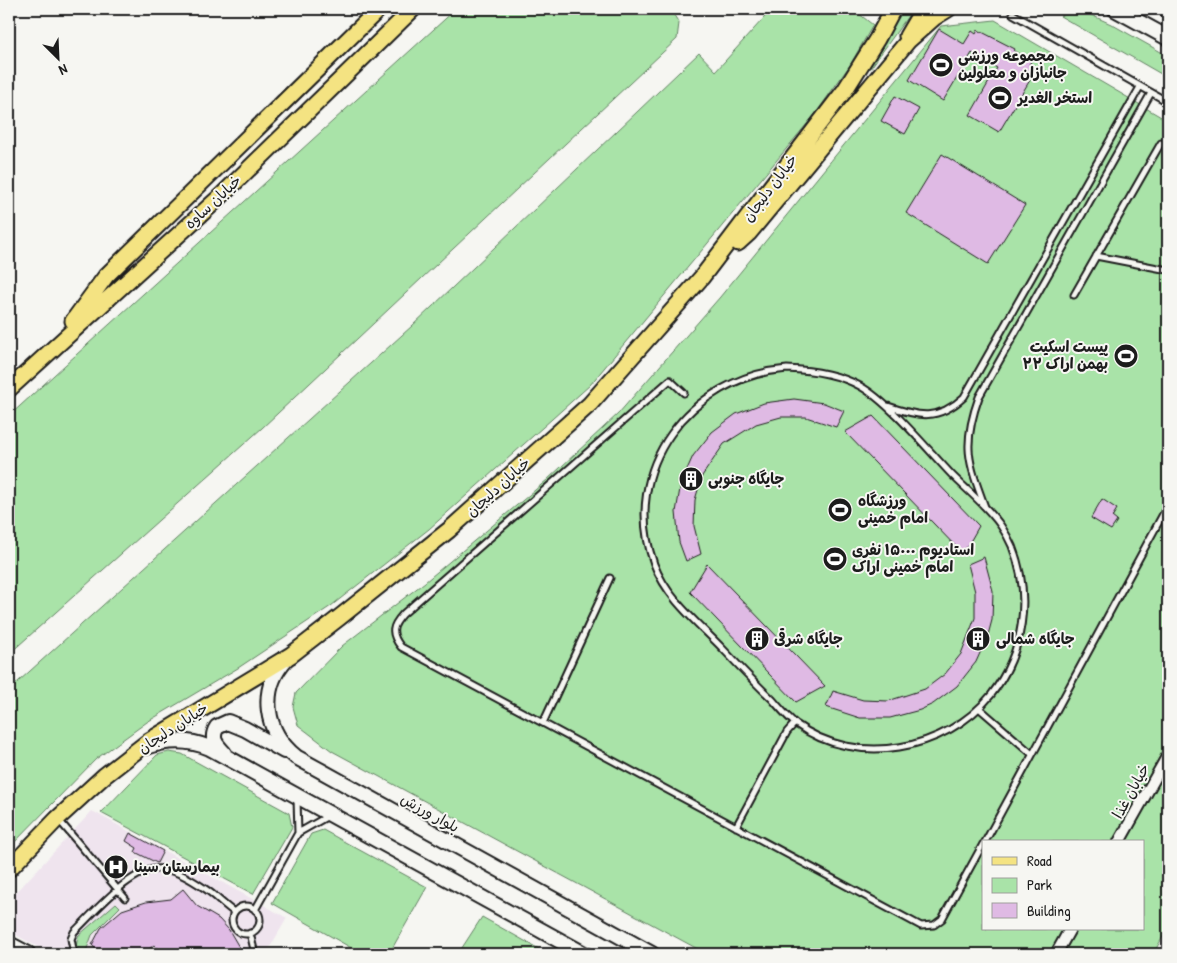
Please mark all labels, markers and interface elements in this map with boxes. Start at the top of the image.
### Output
north arrow [32,32,82,82]
place label: مجموعه ورزشی جانبازان و معلولین [958,45,1067,83]
sports icon: مجموعه ورزشی جانبازان و معلولین [928,52,954,78]
text: N [56,60,71,81]
sports icon: استخر الغدیر [987,85,1013,111]
place label: استخر الغدیر [1016,87,1092,108]
street label: خیابان دلیجان [737,149,802,226]
street label: خیابان ساوه [180,170,246,233]
place label: پیست اسکیت ۲۲ بهمن اراک [1023,336,1109,374]
sports icon: پیست اسکیت ۲۲ بهمن اراک [1113,343,1139,369]
street label: خیابان دلیجان [461,452,534,521]
building icon: جایگاه جنوبی [678,466,704,492]
place label: جایگاه جنوبی [708,468,784,489]
place label: ورزشگاه امام خمینی [858,490,928,529]
sports icon: ورزشگاه امام خمینی [827,497,853,523]
place label: استادیوم ۱۵۰۰۰ نفری امام خمینی اراک [852,539,974,578]
sports icon: استادیوم ۱۵۰۰۰ نفری امام خمینی اراک [822,546,848,572]
building icon: جایگاه شرقی [744,626,770,652]
building icon: جایگاه شمالی [965,626,991,652]
place label: جایگاه شرقی [774,628,843,649]
place label: جایگاه شمالی [996,628,1075,649]
street label: خیابان دلیجان [133,697,212,758]
street label: خیابان غذا [1107,759,1154,822]
street label: بلوار ورزش [397,788,463,837]
legend [982,840,1144,930]
text: Road [1027,850,1052,871]
hospital icon: بیمارستان سینا [103,854,129,880]
place label: بیمارستان سینا [134,856,220,877]
text: Park [1027,874,1052,895]
text: Building [1027,900,1071,921]

